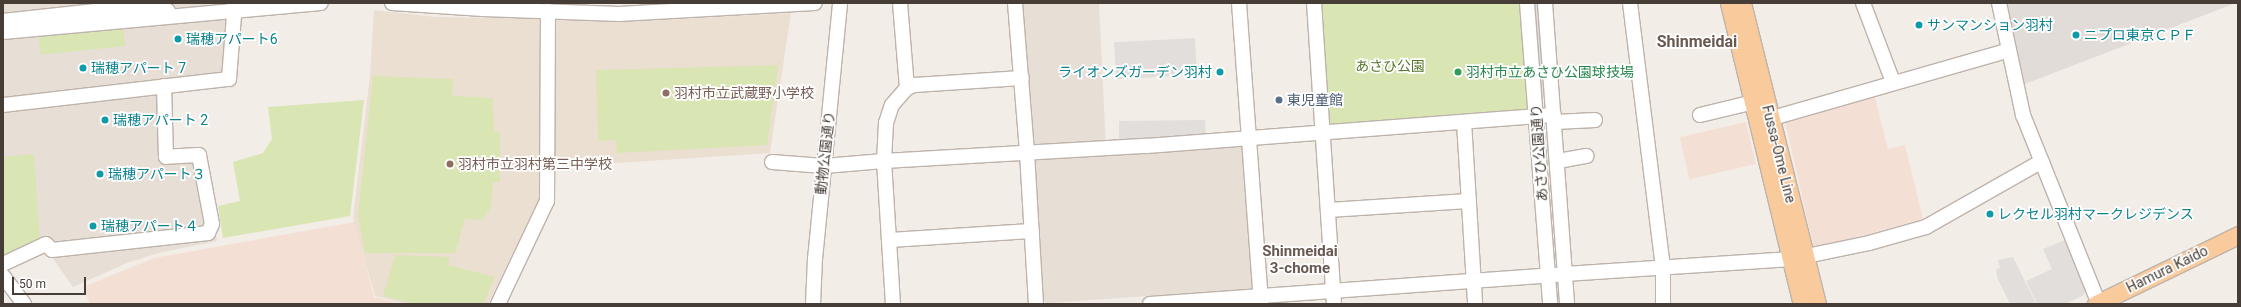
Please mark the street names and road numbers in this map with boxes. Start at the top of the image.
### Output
street label: Fussa-Ome Line [1759,103,1799,205]
street label: あさひ公園通り [1527,104,1551,202]
street label: 動物公園通り [812,110,838,196]
street label: Hamura Kaido [2123,242,2211,296]

